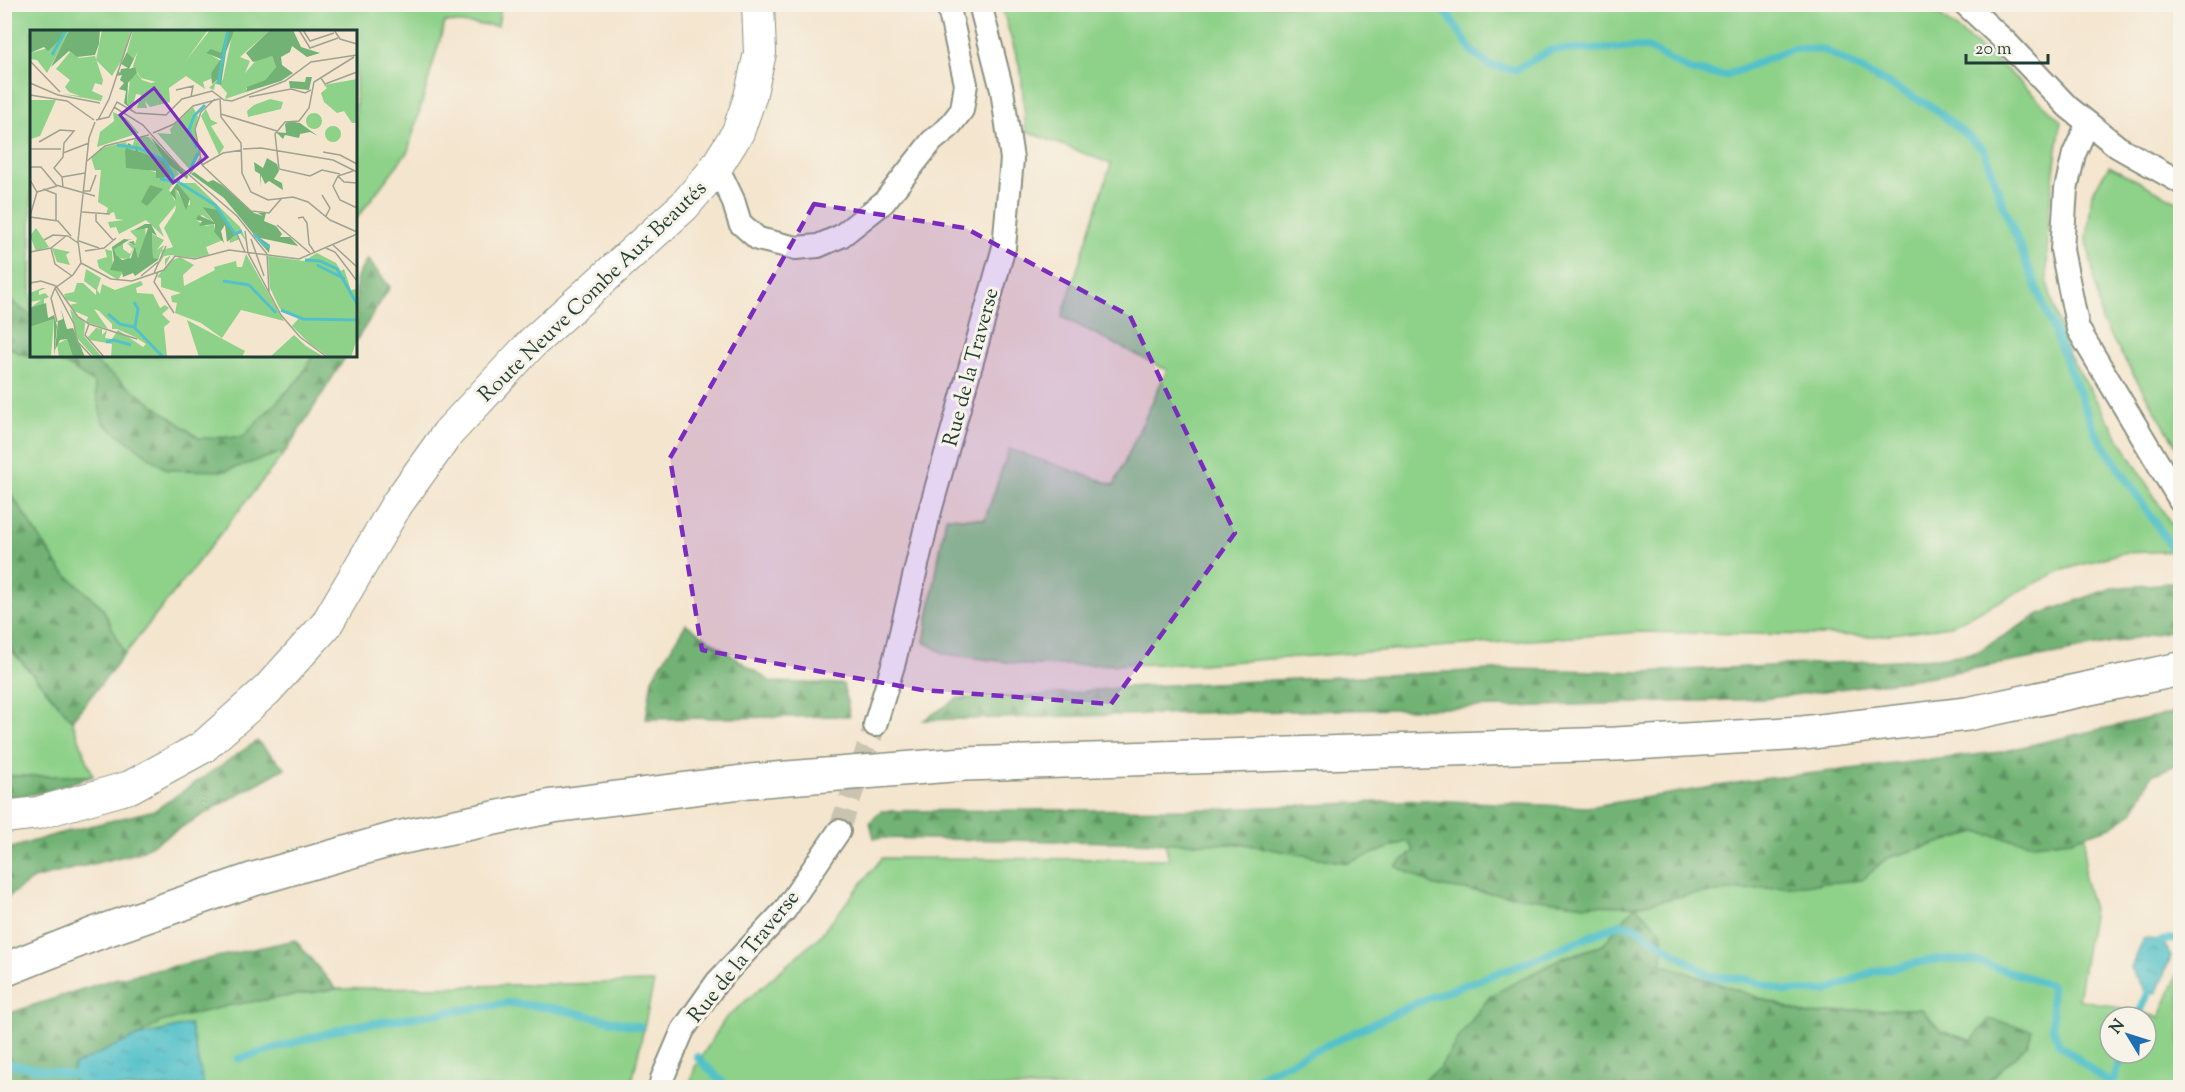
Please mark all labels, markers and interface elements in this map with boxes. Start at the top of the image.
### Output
scale bar [1966,27,2048,65]
inset map [30,30,357,357]
text: 20 m [1975,37,2012,63]
street label: Route Neuve Combe Aux Beautés [472,175,714,410]
street label: Rue de la Traverse [936,285,1008,450]
street label: Rue de la Traverse [682,884,808,1030]
north arrow [2098,1005,2158,1065]
text: N [2105,1015,2131,1039]

